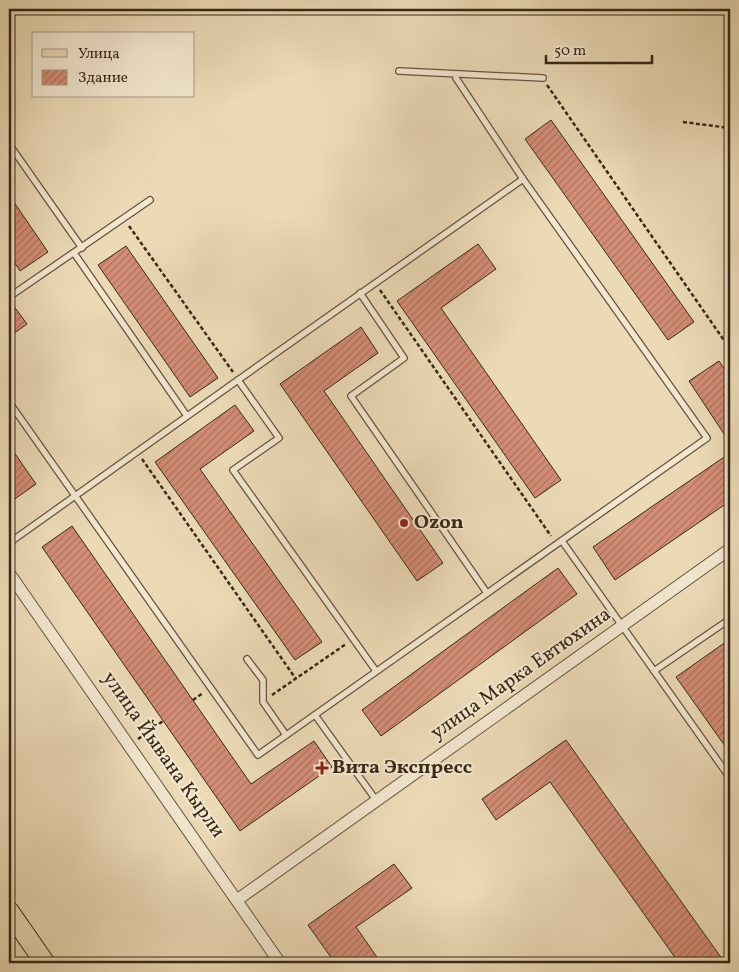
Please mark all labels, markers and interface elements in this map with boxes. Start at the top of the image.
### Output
legend [32,32,195,98]
scale bar [546,32,653,64]
text: 50 m [554,41,586,62]
text: Улица [78,44,120,65]
text: Здание [78,68,128,89]
place label: Ozon [414,509,464,537]
marker: Ozon [398,517,410,529]
street label: улица Марка Евтюхина [425,601,617,747]
street label: улица Йывана Кырли [95,666,231,844]
place label: Вита Экспресс [332,754,472,782]
marker: Вита Экспресс [316,762,328,774]

